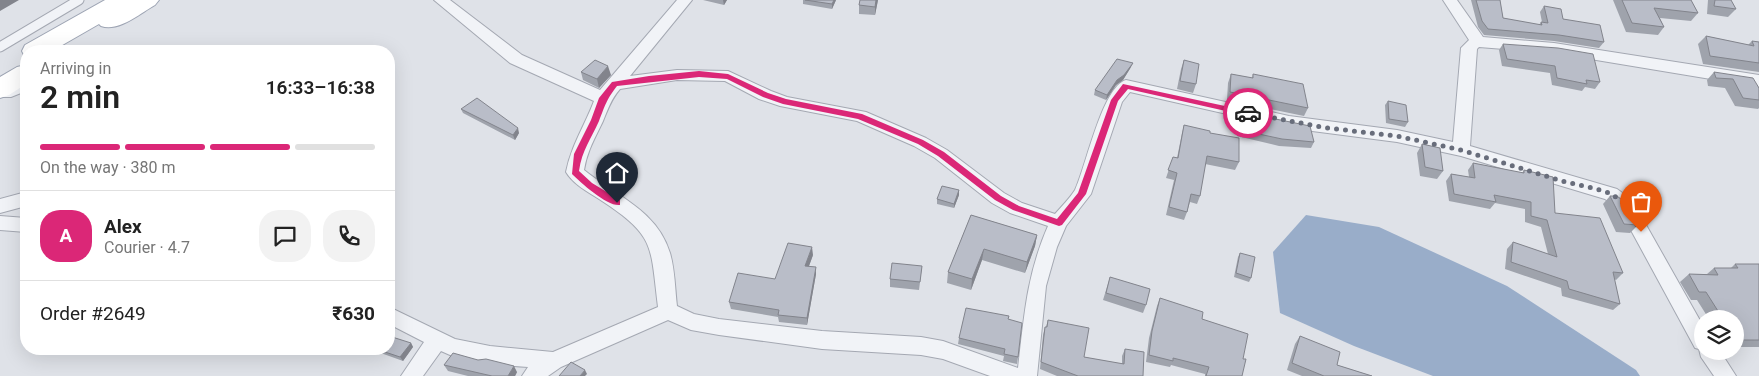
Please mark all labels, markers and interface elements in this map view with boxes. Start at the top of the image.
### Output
text: Arriving in [40,59,111,78]
text: 16:33–16:38 [266,76,375,99]
text: 2 min [40,78,120,116]
courier [1223,88,1273,138]
icon: car [1234,99,1262,127]
pin [596,152,638,203]
text: On the way · 380 m [40,158,176,177]
icon: home [603,159,631,187]
pin [1620,181,1662,232]
icon: bag [1627,188,1655,216]
button: chat [259,210,311,262]
button: phone [323,210,375,262]
text: Alex [104,215,142,238]
text: A [60,224,72,247]
text: Courier · 4.7 [104,238,190,257]
text: Order #2649 [40,302,146,325]
text: ₹630 [332,302,375,325]
map controls [1694,310,1744,360]
button: layers [1694,310,1744,360]

